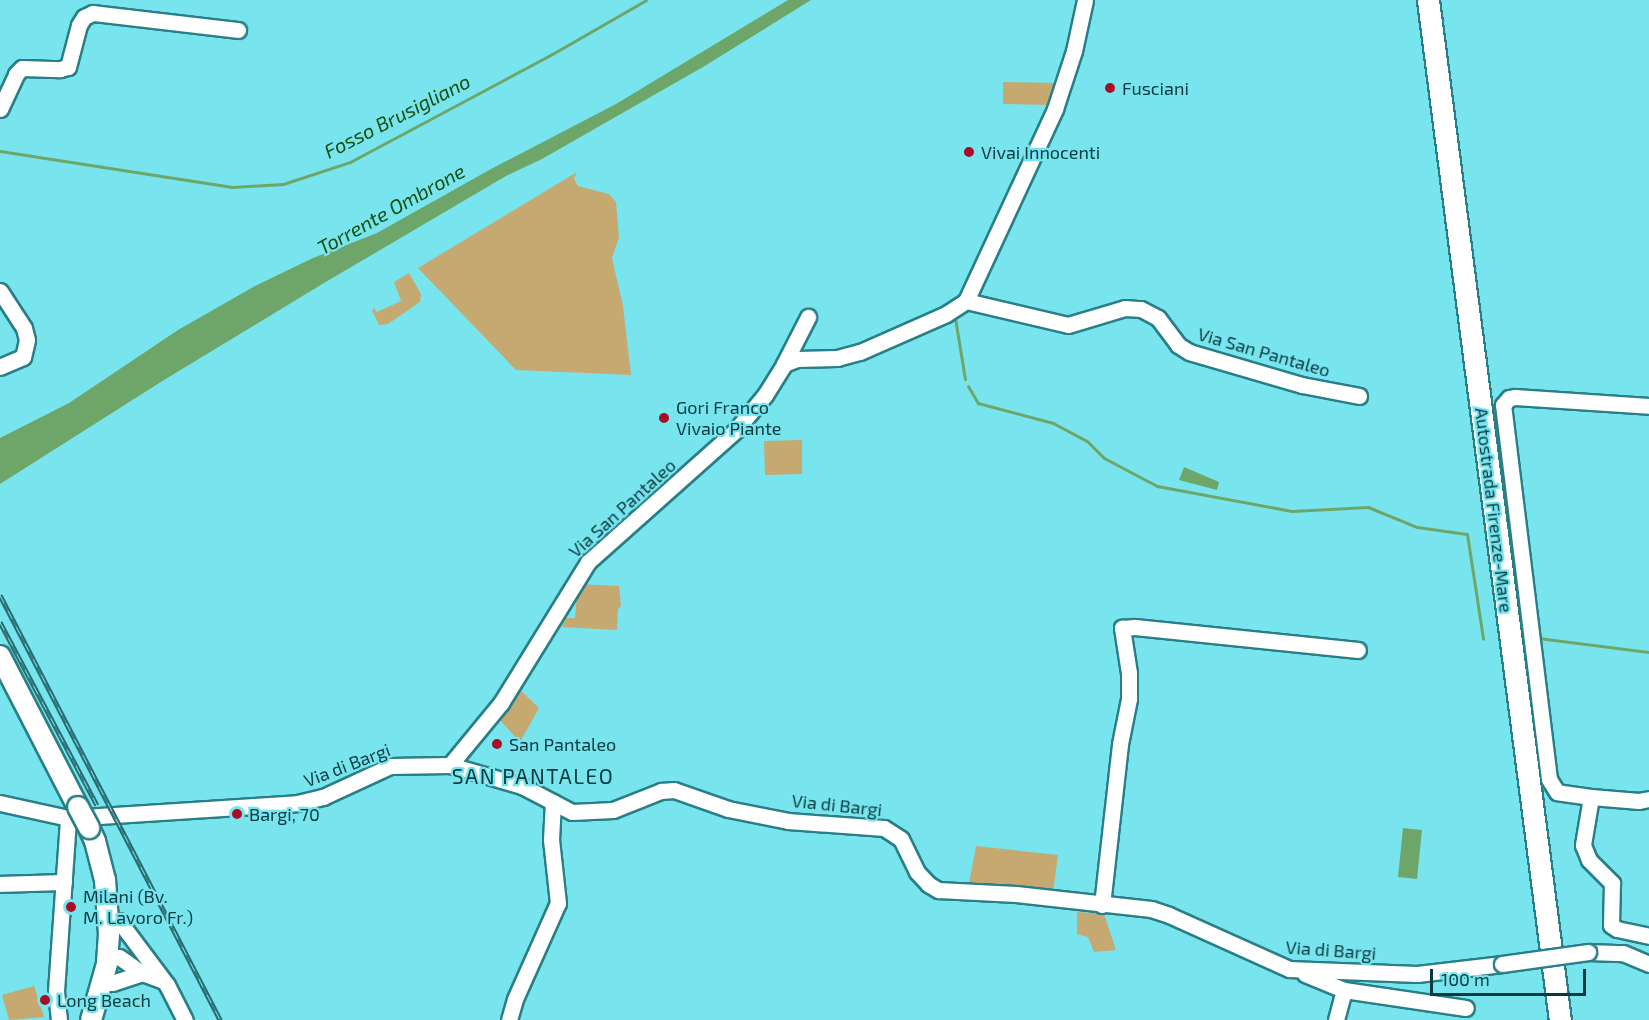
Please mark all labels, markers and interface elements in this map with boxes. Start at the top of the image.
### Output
water label: Fosso Brusigliano [320,69,474,163]
place label: Fusciani [1122,77,1189,99]
marker: Fusciani [1103,81,1117,95]
place label: Vivai Innocenti [981,141,1100,163]
marker: Vivai Innocenti [962,145,976,159]
water label: Torrente Ombrone [313,159,469,259]
street label: Via San Pantaleo [1195,323,1333,381]
place label: Gori Franco Vivaio Piante [676,397,781,440]
street label: Autostrada Firenze-Mare [1471,406,1517,614]
marker: Gori Franco Vivaio Piante [657,411,671,425]
street label: Via San Pantaleo [564,454,680,562]
place label: San Pantaleo [509,733,616,755]
marker: San Pantaleo [490,737,504,751]
street label: Via di Bargi [301,739,393,791]
district label: SAN PANTALEO [452,763,614,789]
street label: Via di Bargi [791,790,883,820]
place label: Bargi, 70 [249,803,320,825]
marker: Bargi, 70 [230,807,244,821]
place label: Milani (Bv. M. Lavoro Fr.) [83,886,193,928]
marker: Milani (Bv. M. Lavoro Fr.) [64,900,78,914]
street label: Via di Bargi [1285,936,1377,964]
scale bar [1433,957,1589,995]
text: 100 m [1441,968,1490,990]
place label: Long Beach [57,989,151,1011]
marker: Long Beach [38,993,52,1007]

